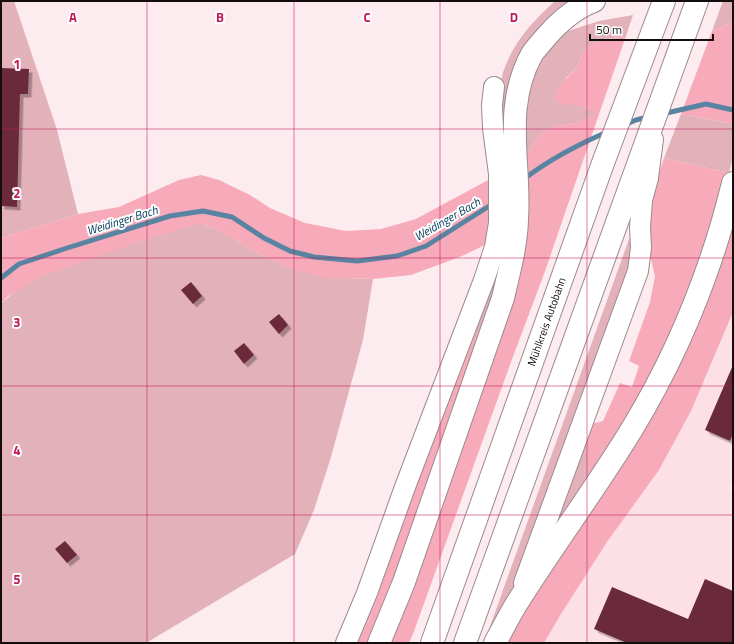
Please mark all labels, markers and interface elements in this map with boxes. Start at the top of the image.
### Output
text: A [69,7,77,27]
text: B [216,7,224,27]
text: C [363,7,371,27]
text: D [510,7,518,27]
scale bar [590,16,713,42]
text: 50 m [596,20,622,39]
text: 1 [13,54,21,74]
text: 2 [13,183,21,203]
water label: Weidinger Bach [410,192,484,246]
water label: Weidinger Bach [84,200,161,240]
street label: Mühlkreis Autobahn [523,275,570,368]
text: 3 [13,312,21,332]
text: 4 [13,440,21,460]
text: 5 [13,569,21,589]

